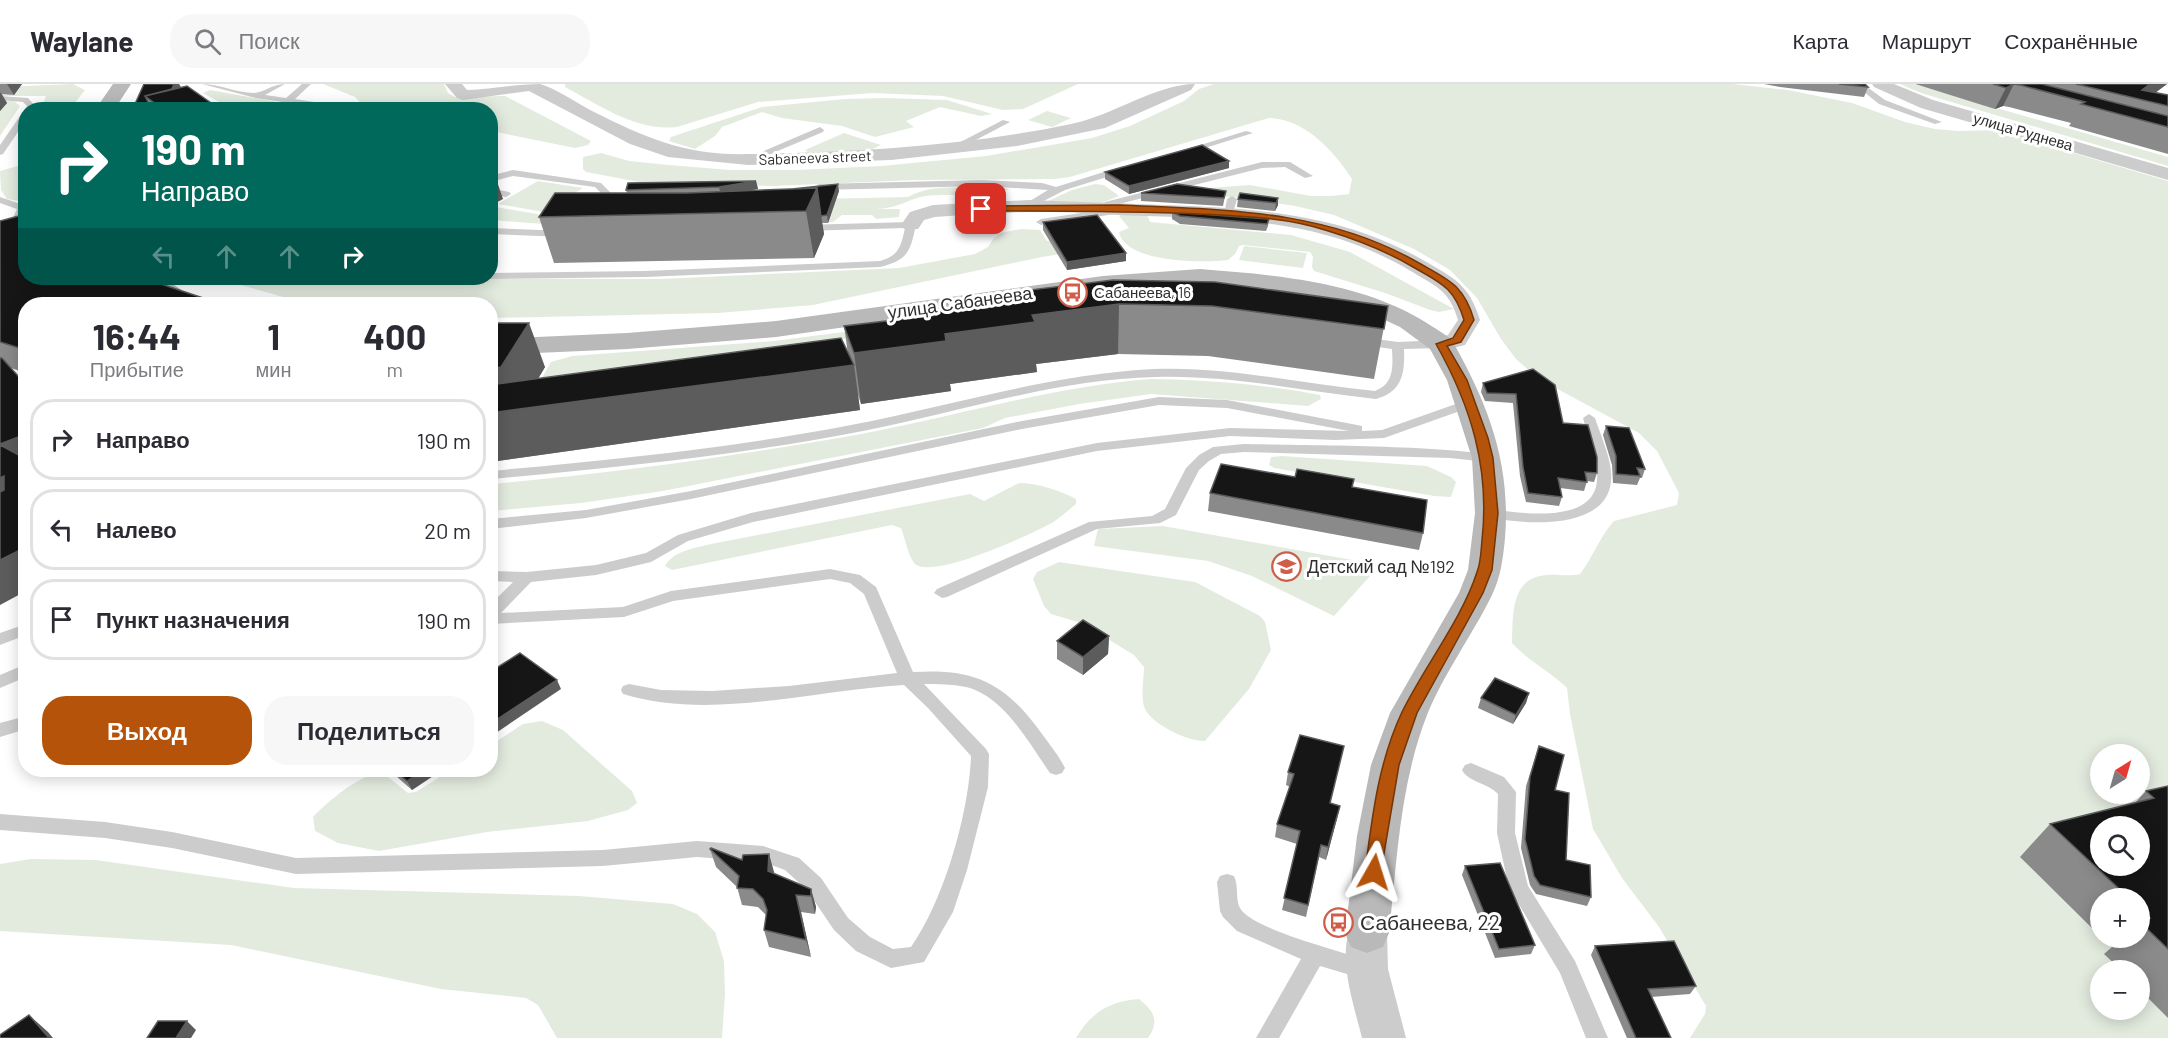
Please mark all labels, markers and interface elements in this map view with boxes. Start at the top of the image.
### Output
search box [170,14,590,68]
text: Waylane [30,24,134,58]
icon: search [191,25,224,58]
text: Поиск [239,27,300,53]
text: Карта [1793,28,1849,53]
text: Маршрут [1882,28,1971,53]
text: Сохранённые [2004,28,2138,53]
street label: улица Руднева [1971,108,2076,154]
text: 190 m [141,123,246,173]
icon: right [42,126,120,204]
street label: Sabaneeva street [758,146,872,168]
text: Направо [141,174,249,206]
pin [955,183,1006,234]
icon: arrive [964,192,997,225]
icon: left [147,240,180,273]
icon: ahead [210,240,243,273]
icon: ahead [273,240,306,273]
icon: right [336,240,369,273]
bus stop icon: Сабанеева, 16 [1057,277,1089,309]
street label: улица Сабанеева [886,281,1034,323]
place label: Сабанеева, 16 [1094,283,1191,301]
text: 16:44 [92,314,181,357]
text: 1 [267,314,280,357]
text: 400 [363,314,426,357]
text: Прибытие [90,357,184,381]
text: мин [256,357,292,381]
text: m [386,357,403,381]
icon: right [45,423,78,456]
text: Направо [96,426,190,452]
text: 190 m [417,427,471,453]
icon: left [45,513,78,546]
text: Налево [96,516,177,542]
text: 20 m [424,517,471,543]
school or university icon: Детский сад №192 [1270,551,1302,583]
place label: Детский сад №192 [1307,555,1455,577]
icon: arrive [45,603,78,636]
text: Пункт назначения [96,606,290,632]
text: 190 m [417,607,471,633]
button: Выход [42,696,252,765]
button: Поделиться [264,696,474,765]
north arrow [2090,744,2150,804]
map controls [2090,744,2150,1020]
button: search [2090,816,2150,876]
position arrow [1342,840,1406,904]
button: + [2090,888,2150,948]
bus stop icon: Сабанеева, 22 [1323,907,1355,939]
place label: Сабанеева, 22 [1360,909,1500,934]
button: − [2090,960,2150,1020]

